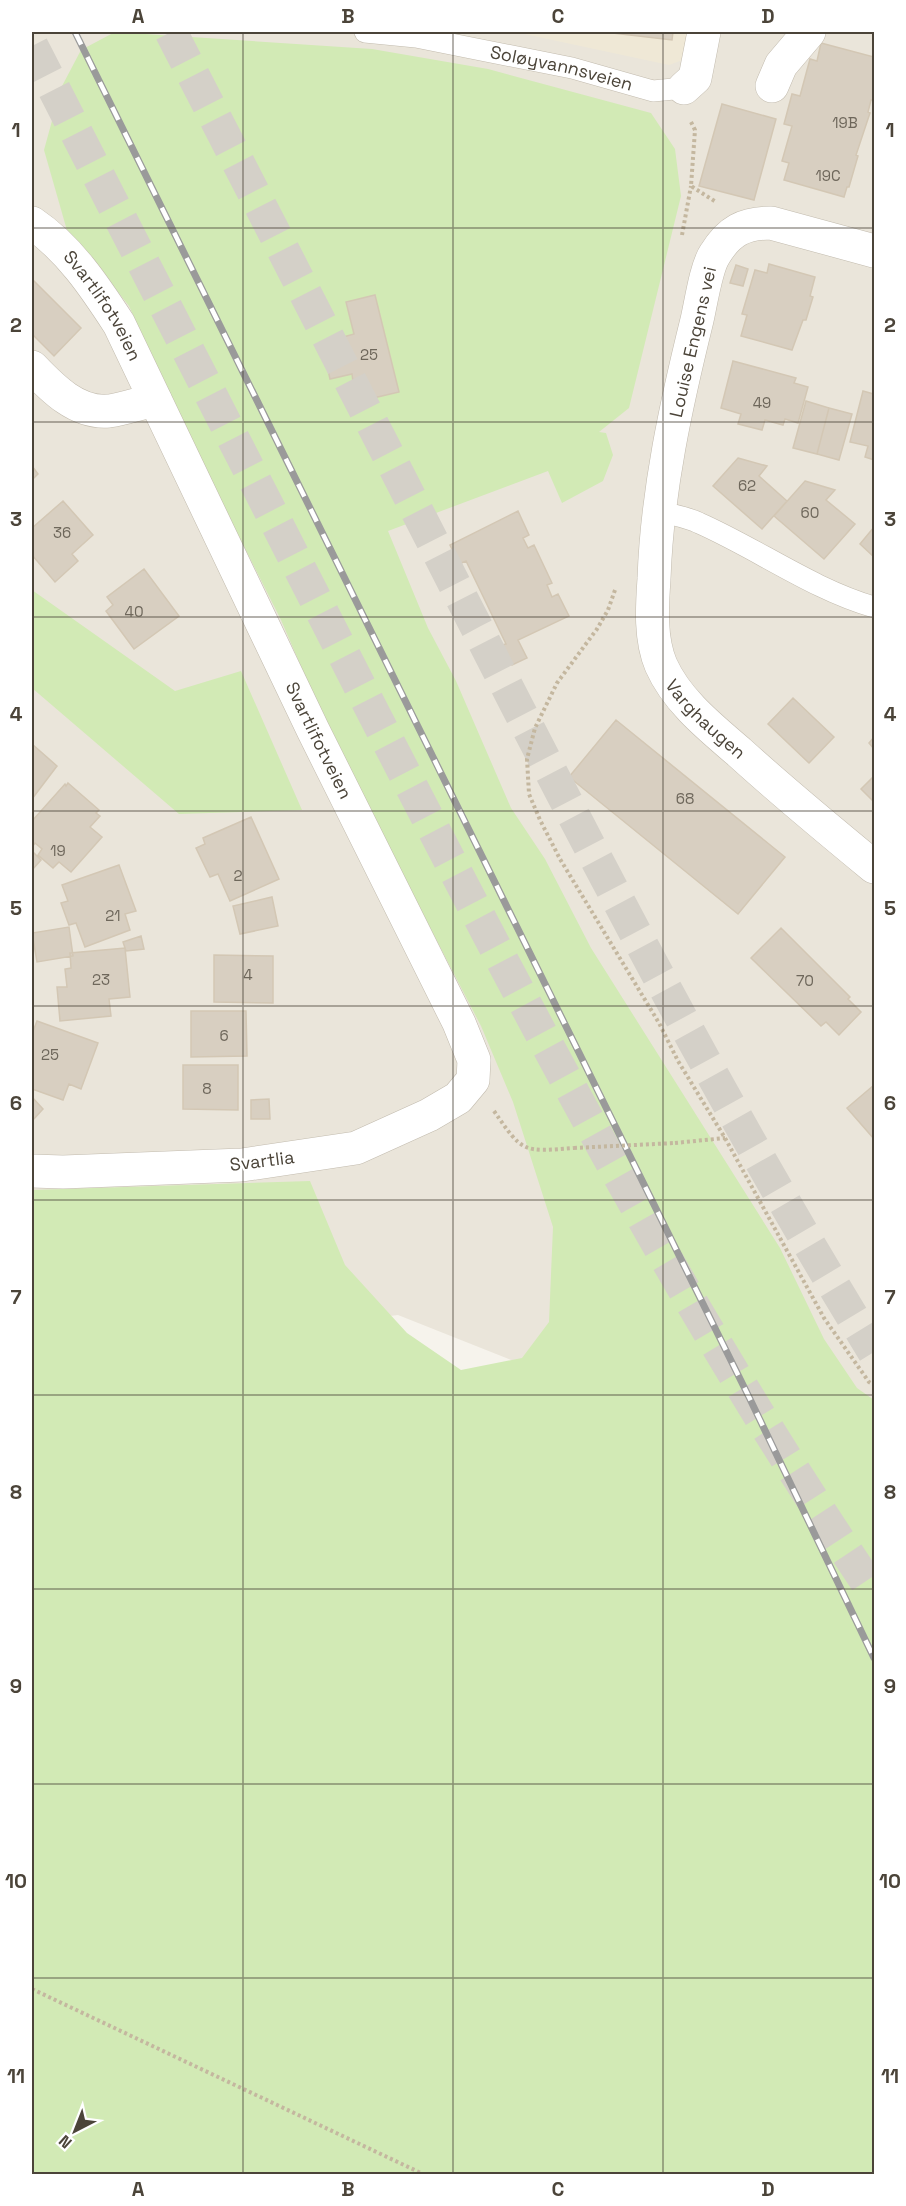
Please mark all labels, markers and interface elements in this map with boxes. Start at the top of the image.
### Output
text: A [132,3,145,29]
text: B [341,3,355,29]
text: C [552,3,565,29]
text: D [761,3,775,29]
street label: Soløyvannsveien [488,40,636,96]
house number: 19B [832,113,858,132]
text: 1 [11,117,21,143]
text: 1 [885,117,895,143]
house number: 19C [815,166,841,185]
street label: Svartlifotveien [59,245,147,364]
street label: Louise Engens vei [664,264,721,420]
text: 2 [10,312,22,338]
text: 2 [884,312,896,338]
house number: 25 [360,345,378,364]
house number: 49 [753,393,771,412]
house number: 62 [738,476,756,495]
house number: 60 [801,503,819,522]
text: 3 [10,506,22,532]
text: 3 [884,506,896,532]
house number: 36 [53,523,71,542]
house number: 40 [125,602,144,621]
street label: Varghaugen [661,675,751,764]
street label: Svartlifotveien [281,678,357,803]
text: 4 [10,701,23,727]
text: 4 [884,701,897,727]
house number: 68 [676,789,694,808]
house number: 19 [50,841,66,860]
house number: 2 [233,866,243,885]
text: 5 [10,895,22,921]
text: 5 [884,895,896,921]
house number: 21 [105,906,121,925]
house number: 4 [243,965,253,984]
house number: 23 [92,970,110,989]
house number: 70 [796,971,814,990]
house number: 6 [219,1026,229,1045]
house number: 25 [41,1045,59,1064]
house number: 8 [202,1079,212,1098]
text: 6 [10,1090,22,1116]
text: 6 [884,1090,896,1116]
street label: Svartlia [228,1145,296,1176]
text: 7 [10,1284,22,1310]
text: 7 [884,1284,896,1310]
text: 8 [10,1479,22,1505]
text: 8 [884,1479,896,1505]
text: 9 [10,1673,22,1699]
text: 9 [884,1673,896,1699]
text: 10 [5,1868,27,1894]
text: 10 [879,1868,901,1894]
text: 11 [7,2063,25,2089]
text: 11 [881,2063,899,2089]
north arrow [45,2101,105,2161]
text: N [54,2130,76,2153]
text: A [132,2176,145,2202]
text: B [341,2176,355,2202]
text: C [552,2176,565,2202]
text: D [761,2176,775,2202]

